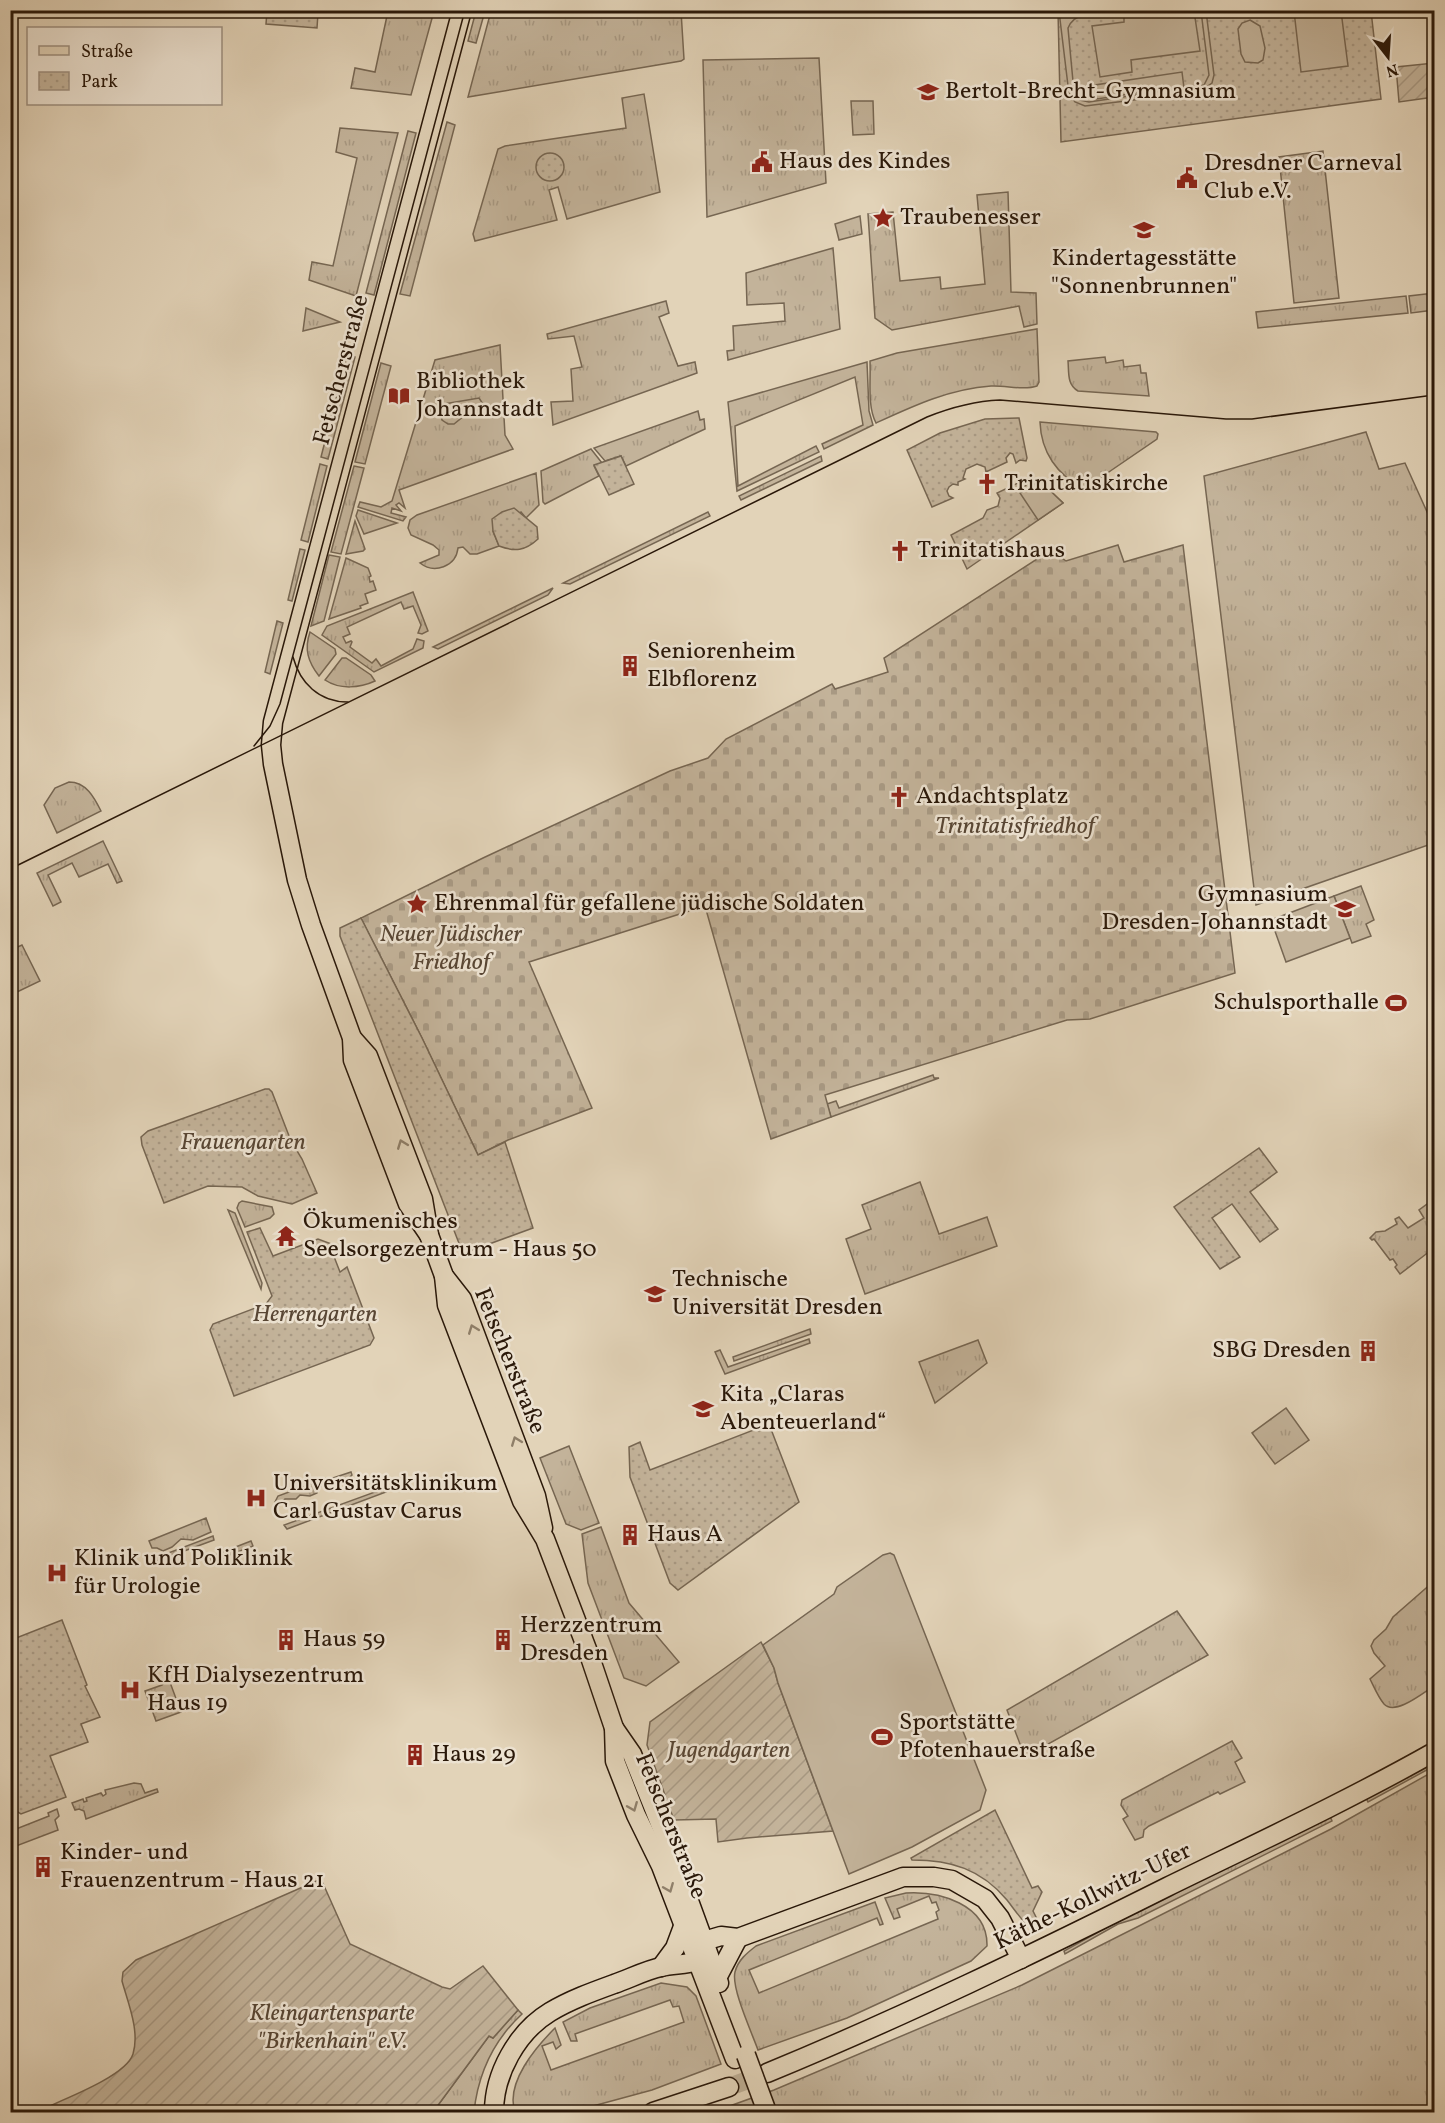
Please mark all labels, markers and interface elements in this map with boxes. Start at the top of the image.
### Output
legend [27,27,222,105]
north arrow [1358,27,1418,87]
text: Straße [81,40,133,65]
text: N [1383,57,1401,82]
text: Park [81,70,118,95]
place label: Bertolt-Brecht-Gymnasium [945,75,1236,109]
school or university icon: Bertolt-Brecht-Gymnasium [916,80,940,104]
place label: Haus des Kindes [779,145,951,179]
place label: Dresdner Carneval Club e.V. [1204,147,1402,209]
public building icon: Haus des Kindes [750,150,774,174]
public building icon: Dresdner Carneval Club e.V. [1175,166,1199,190]
place label: Traubenesser [900,201,1041,235]
place icon: Traubenesser [871,206,895,230]
school or university icon: Kindertagesstätte "Sonnenbrunnen" [1132,218,1156,242]
place label: Kindertagesstätte "Sonnenbrunnen" [1051,242,1237,304]
street label: Fetscherstraße [306,291,378,449]
place label: Bibliothek Johannstadt [416,365,544,427]
library icon: Bibliothek Johannstadt [387,384,411,408]
place label: Trinitatiskirche [1004,467,1168,501]
church icon: Trinitatiskirche [975,472,999,496]
place label: Trinitatishaus [917,534,1065,568]
church icon: Trinitatishaus [888,539,912,563]
place label: Seniorenheim Elbflorenz [647,635,796,697]
building icon: Seniorenheim Elbflorenz [618,654,642,678]
place label: Andachtsplatz [916,780,1069,814]
church icon: Andachtsplatz [887,785,911,809]
park label: Trinitatisfriedhof [935,810,1100,844]
place label: Gymnasium Dresden-Johannstadt [1102,878,1328,940]
place label: Ehrenmal für gefallene jüdische Soldaten [434,887,865,921]
place icon: Ehrenmal für gefallene jüdische Soldaten [405,892,429,916]
school or university icon: Gymnasium Dresden-Johannstadt [1333,897,1357,921]
park label: Neuer Jüdischer Friedhof [380,918,523,980]
place label: Schulsporthalle [1213,986,1379,1020]
sports icon: Schulsporthalle [1384,991,1408,1015]
park label: Frauengarten [180,1126,306,1160]
one-way arrow [396,1140,409,1150]
place label: Ökumenisches Seelsorgezentrum - Haus 50 [303,1205,597,1267]
temple icon: Ökumenisches Seelsorgezentrum - Haus 50 [274,1224,298,1248]
place label: Technische Universität Dresden [672,1263,883,1325]
school or university icon: Technische Universität Dresden [643,1282,667,1306]
street label: Fetscherstraße [464,1283,554,1439]
park label: Herrengarten [253,1298,377,1332]
one-way arrow [468,1324,480,1335]
place label: SBG Dresden [1212,1334,1351,1368]
building icon: SBG Dresden [1356,1339,1380,1363]
place label: Kita „Claras Abenteuerland“ [720,1378,887,1440]
school or university icon: Kita „Claras Abenteuerland“ [691,1397,715,1421]
one-way arrow [510,1437,523,1447]
place label: Universitätsklinikum Carl Gustav Carus [273,1467,498,1529]
hospital icon: Universitätsklinikum Carl Gustav Carus [244,1486,268,1510]
place label: Haus A [647,1518,723,1552]
building icon: Haus A [618,1523,642,1547]
place label: Klinik und Poliklinik für Urologie [74,1542,293,1604]
hospital icon: Klinik und Poliklinik für Urologie [45,1561,69,1585]
place label: Herzzentrum Dresden [520,1609,663,1671]
place label: Haus 59 [303,1623,385,1657]
building icon: Haus 59 [274,1628,298,1652]
building icon: Herzzentrum Dresden [491,1628,515,1652]
place label: KfH Dialysezentrum Haus 19 [147,1659,364,1721]
hospital icon: KfH Dialysezentrum Haus 19 [118,1678,142,1702]
place label: Sportstätte Pfotenhauerstraße [899,1706,1095,1768]
sports icon: Sportstätte Pfotenhauerstraße [870,1725,894,1749]
park label: Jugendgarten [666,1734,790,1768]
place label: Haus 29 [432,1738,516,1772]
building icon: Haus 29 [403,1743,427,1767]
street label: Fetscherstraße [625,1748,715,1904]
one-way arrow [626,1801,638,1812]
street label: Käthe-Kollwitz-Ufer [989,1834,1197,1960]
place label: Kinder- und Frauenzentrum - Haus 21 [60,1836,325,1898]
building icon: Kinder- und Frauenzentrum - Haus 21 [31,1855,55,1879]
one-way arrow [662,1882,674,1893]
park label: Kleingartensparte "Birkenhain" e.V. [249,1997,415,2059]

